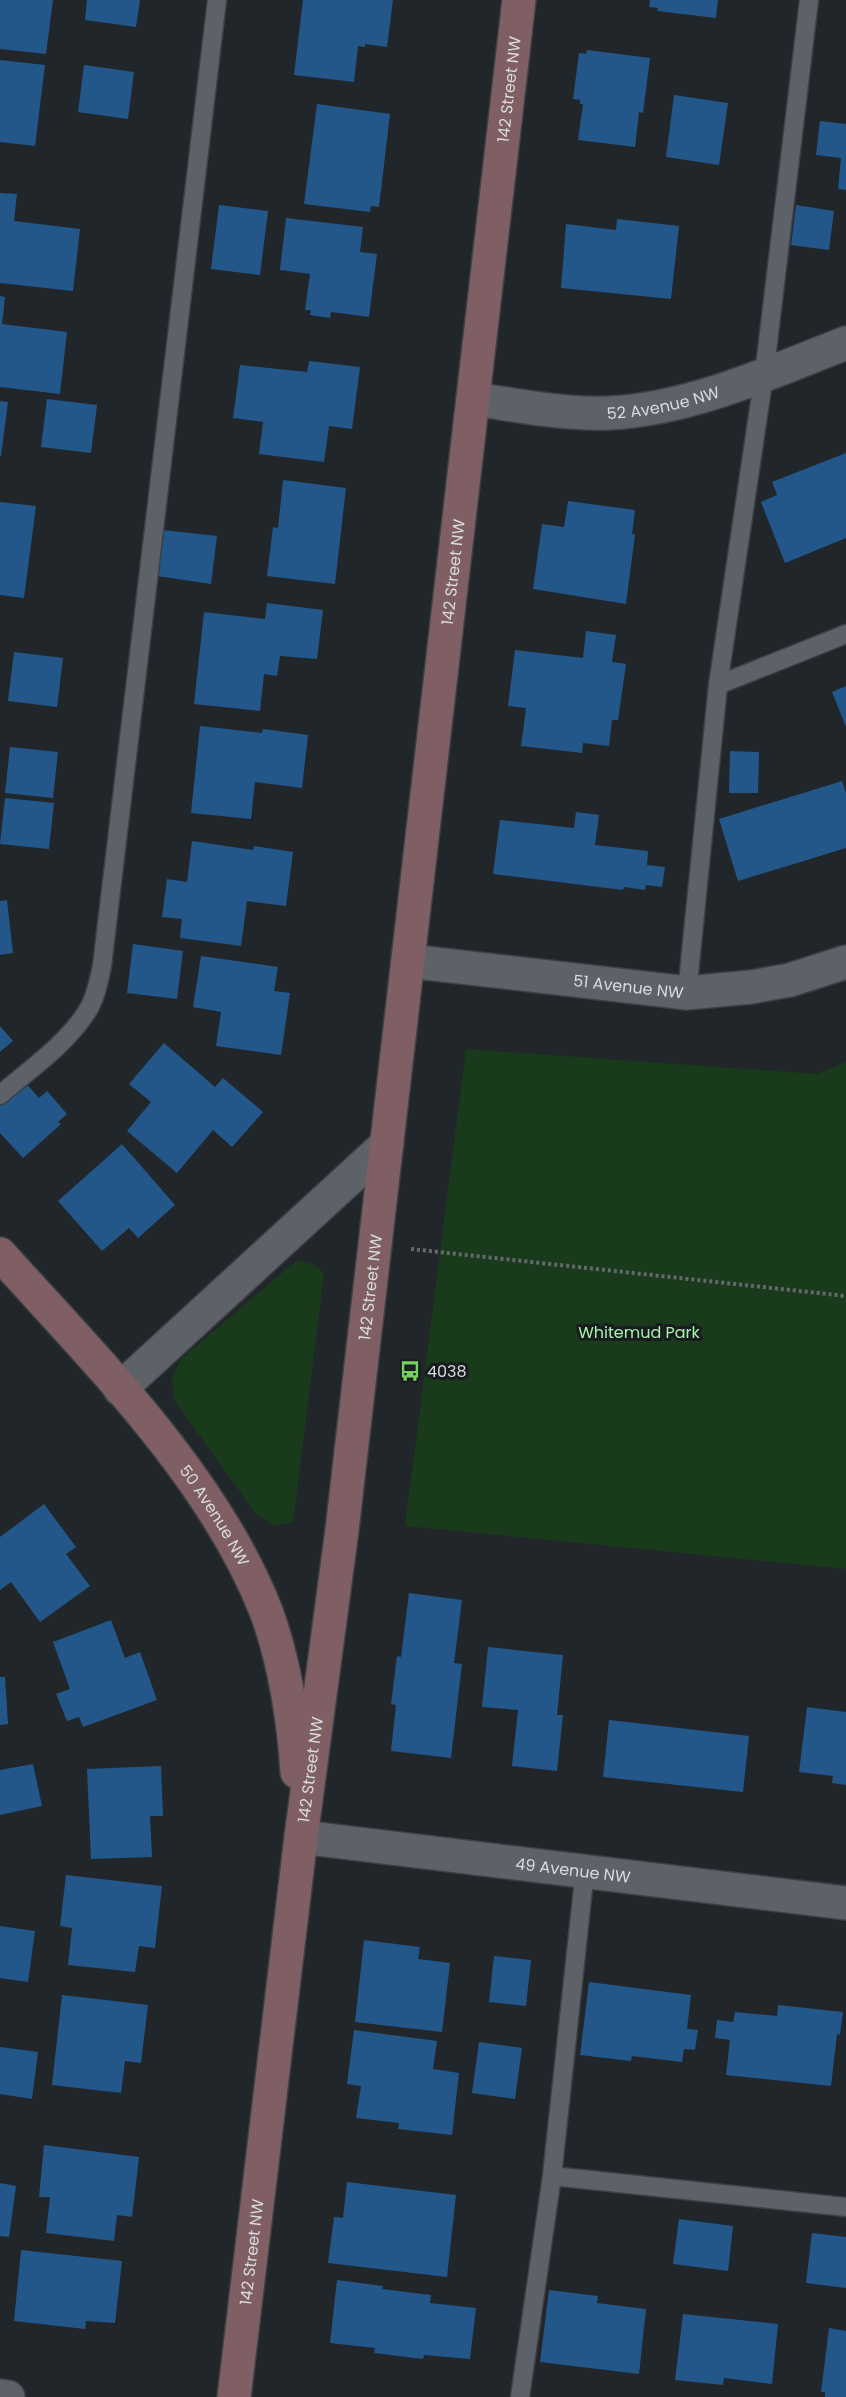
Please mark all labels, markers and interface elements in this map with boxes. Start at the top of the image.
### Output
street label: 142 Street NW [491,35,526,144]
street label: 52 Avenue NW [606,380,723,425]
street label: 142 Street NW [435,517,470,626]
street label: 51 Avenue NW [572,969,685,1004]
street label: 142 Street NW [353,1233,388,1342]
park label: Whitemud Park [578,1321,701,1344]
bus stop icon: 4038 [398,1359,422,1383]
place label: 4038 [427,1360,467,1383]
street label: 50 Avenue NW [174,1460,255,1570]
street label: 142 Street NW [292,1715,329,1824]
street label: 49 Avenue NW [514,1852,632,1888]
street label: 142 Street NW [234,2197,269,2306]

